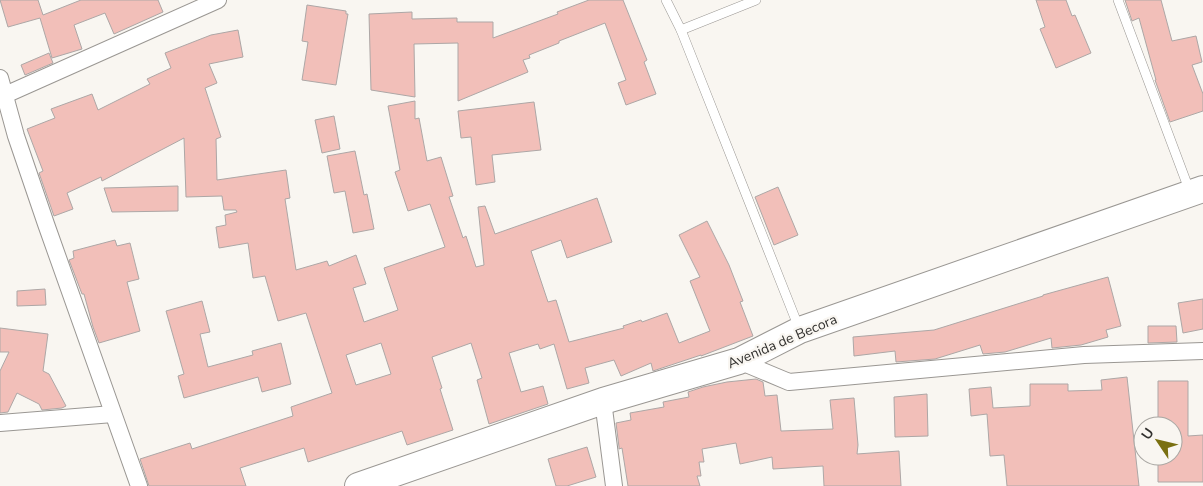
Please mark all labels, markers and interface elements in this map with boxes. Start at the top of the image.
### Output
street label: Avenida de Becora [724,310,840,373]
north arrow [1133,416,1183,466]
text: U [1137,424,1159,444]

